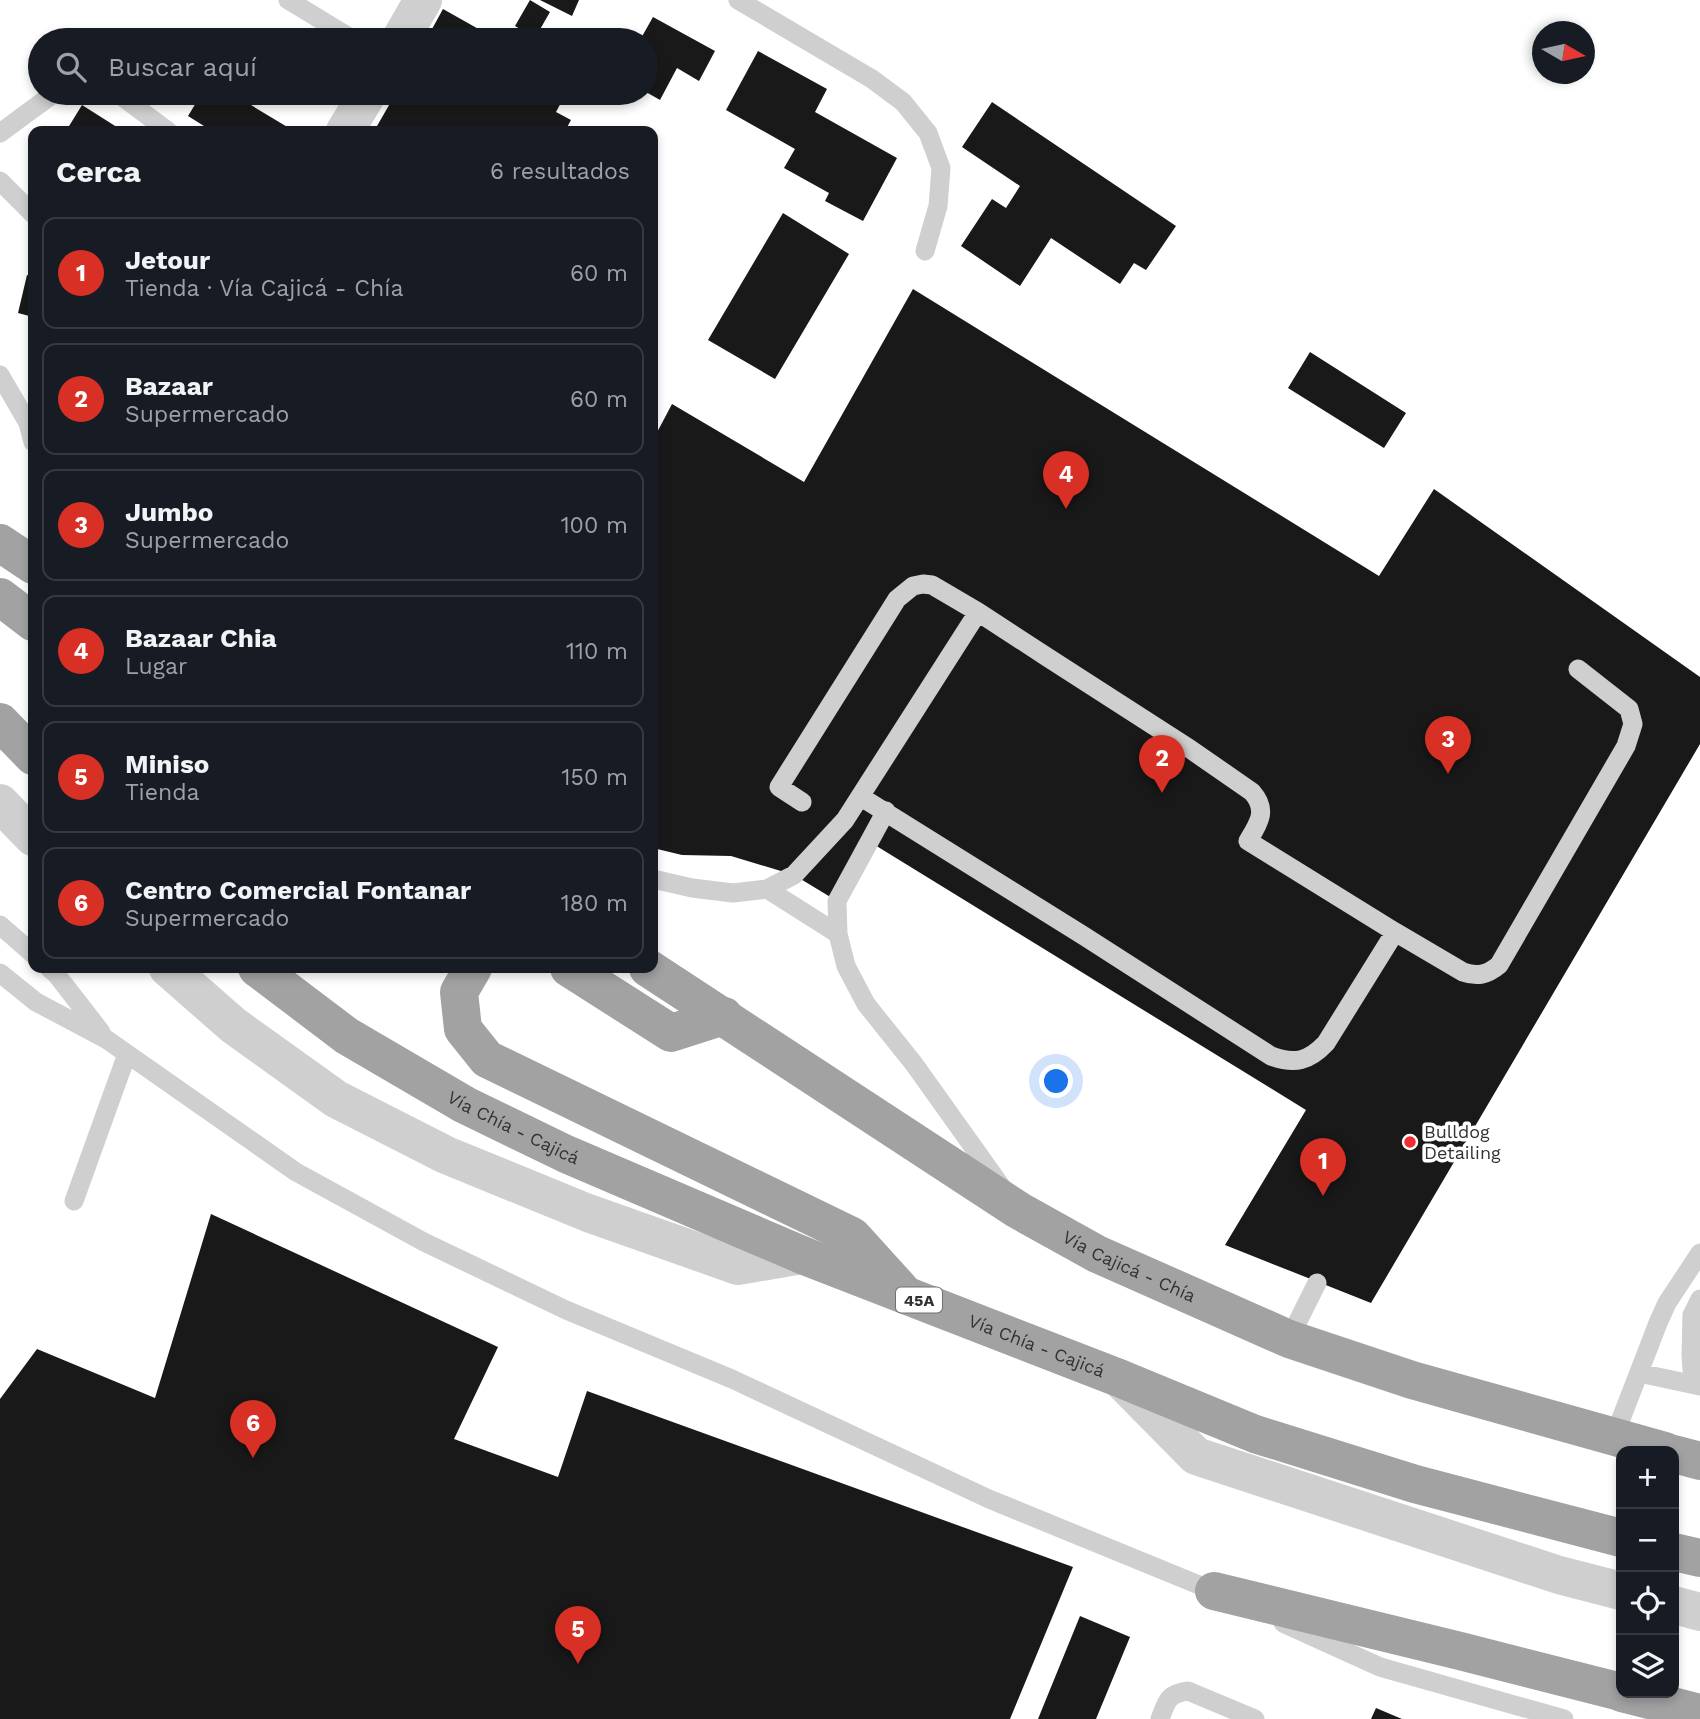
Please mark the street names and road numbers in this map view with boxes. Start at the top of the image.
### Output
street label: Vía Chía - Cajicá [444,1086,583,1168]
street label: Vía Cajicá - Chía [1059,1226,1199,1306]
road number: 45A [896,1288,942,1312]
street label: Vía Chía - Cajicá [966,1310,1108,1381]

